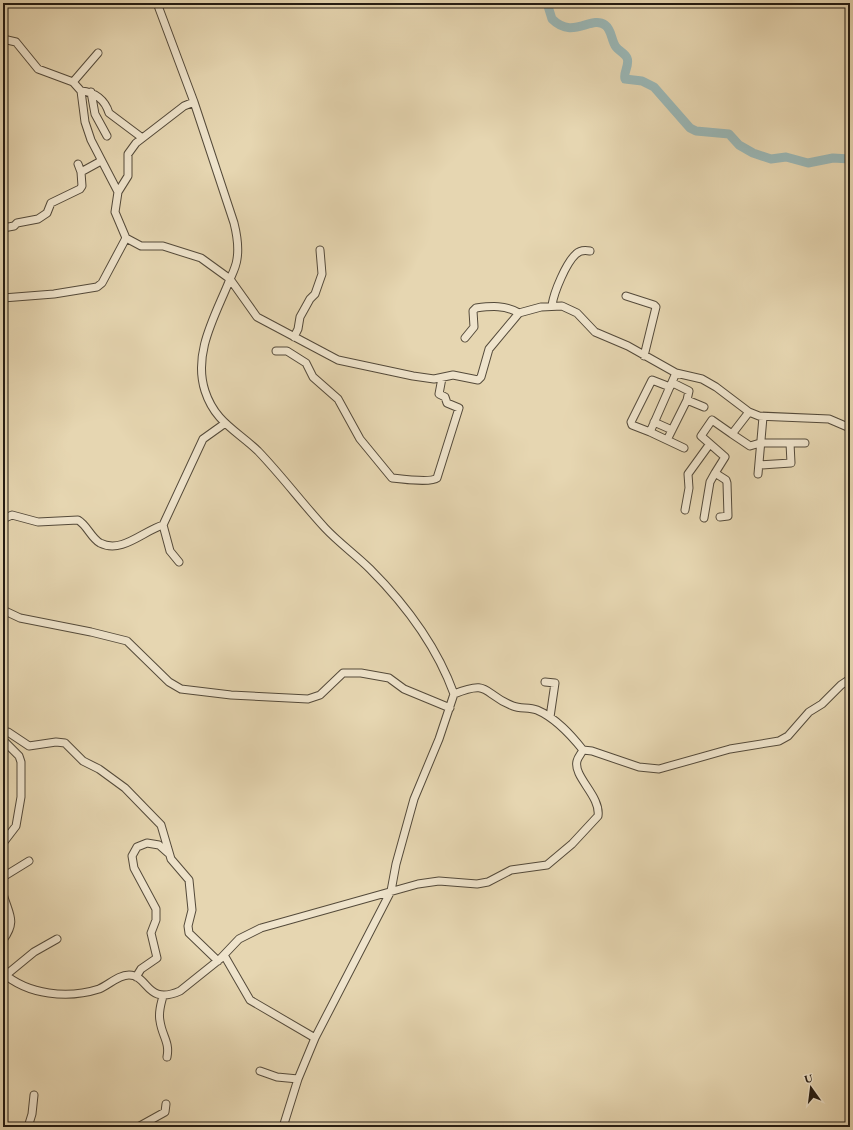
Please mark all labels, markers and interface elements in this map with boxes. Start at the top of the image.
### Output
north arrow [791,1068,831,1108]
text: U [803,1070,815,1086]

